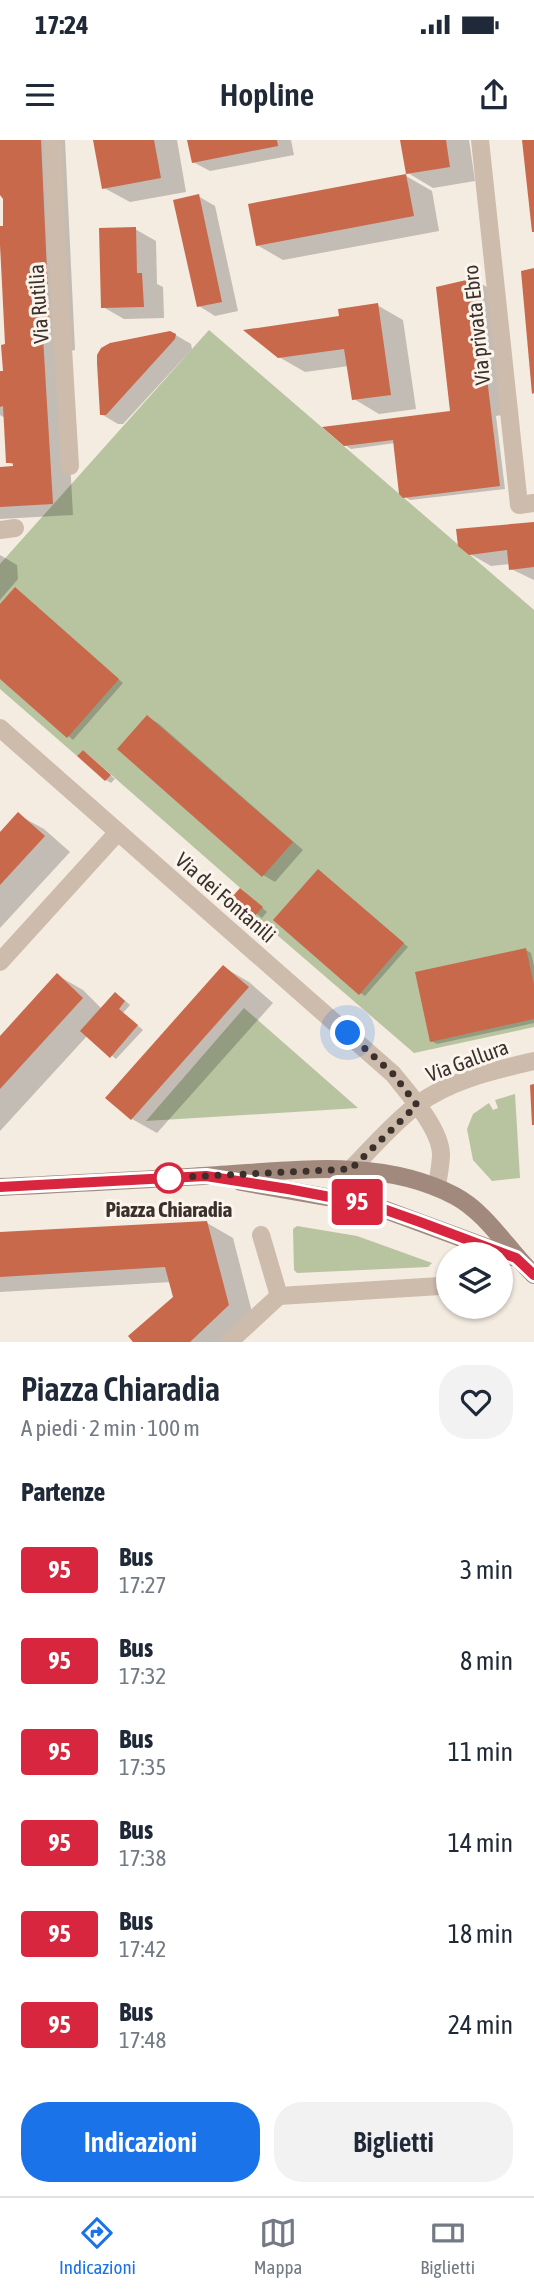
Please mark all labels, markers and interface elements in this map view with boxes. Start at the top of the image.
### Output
text: 17:24 [35,10,89,40]
icon: menu [21,76,59,114]
text: Hopline [220,76,314,113]
icon: share [475,76,513,114]
street label: Via Rutilia [23,264,53,344]
street label: Via privata Ebro [458,264,494,386]
street label: Via dei Fontanili [171,847,281,947]
your location [330,1015,365,1050]
street label: Via Gallura [423,1034,511,1086]
marker: Piazza Chiaradia [154,1163,184,1193]
line badge: 95 [326,1179,388,1225]
text: 95 [346,1188,368,1215]
place label: Piazza Chiaradia [106,1197,233,1221]
map controls [436,1242,513,1319]
button: layers [436,1242,513,1319]
button: heart [439,1365,513,1439]
text: Piazza Chiaradia [21,1370,220,1408]
text: A piedi · 2 min · 100 m [21,1415,200,1441]
text: Partenze [21,1477,105,1507]
text: Bus [119,1542,153,1572]
text: 3 min [460,1555,513,1585]
text: 95 [48,1556,71,1583]
text: 17:27 [119,1572,166,1598]
text: Bus [119,1633,153,1663]
text: 8 min [460,1646,513,1676]
text: 95 [48,1647,71,1674]
text: 17:32 [119,1663,166,1689]
text: Bus [119,1724,153,1754]
text: 11 min [448,1737,513,1767]
text: 95 [48,1738,71,1765]
text: 17:35 [119,1754,166,1780]
text: Bus [119,1815,153,1845]
text: 14 min [448,1828,513,1858]
text: 95 [48,1829,71,1856]
text: 17:38 [119,1845,166,1871]
text: Bus [119,1906,153,1936]
text: 18 min [448,1919,513,1949]
text: 95 [48,1920,71,1947]
text: 17:42 [119,1936,166,1962]
text: Bus [119,1997,153,2027]
text: 24 min [448,2010,513,2040]
text: 95 [48,2011,71,2038]
text: 17:48 [119,2027,166,2053]
button: Indicazioni [21,2102,260,2182]
button: Biglietti [274,2102,513,2182]
tab: Indicazioni [59,2214,136,2278]
tab: Mappa [254,2214,302,2278]
tab: Biglietti [420,2214,475,2278]

